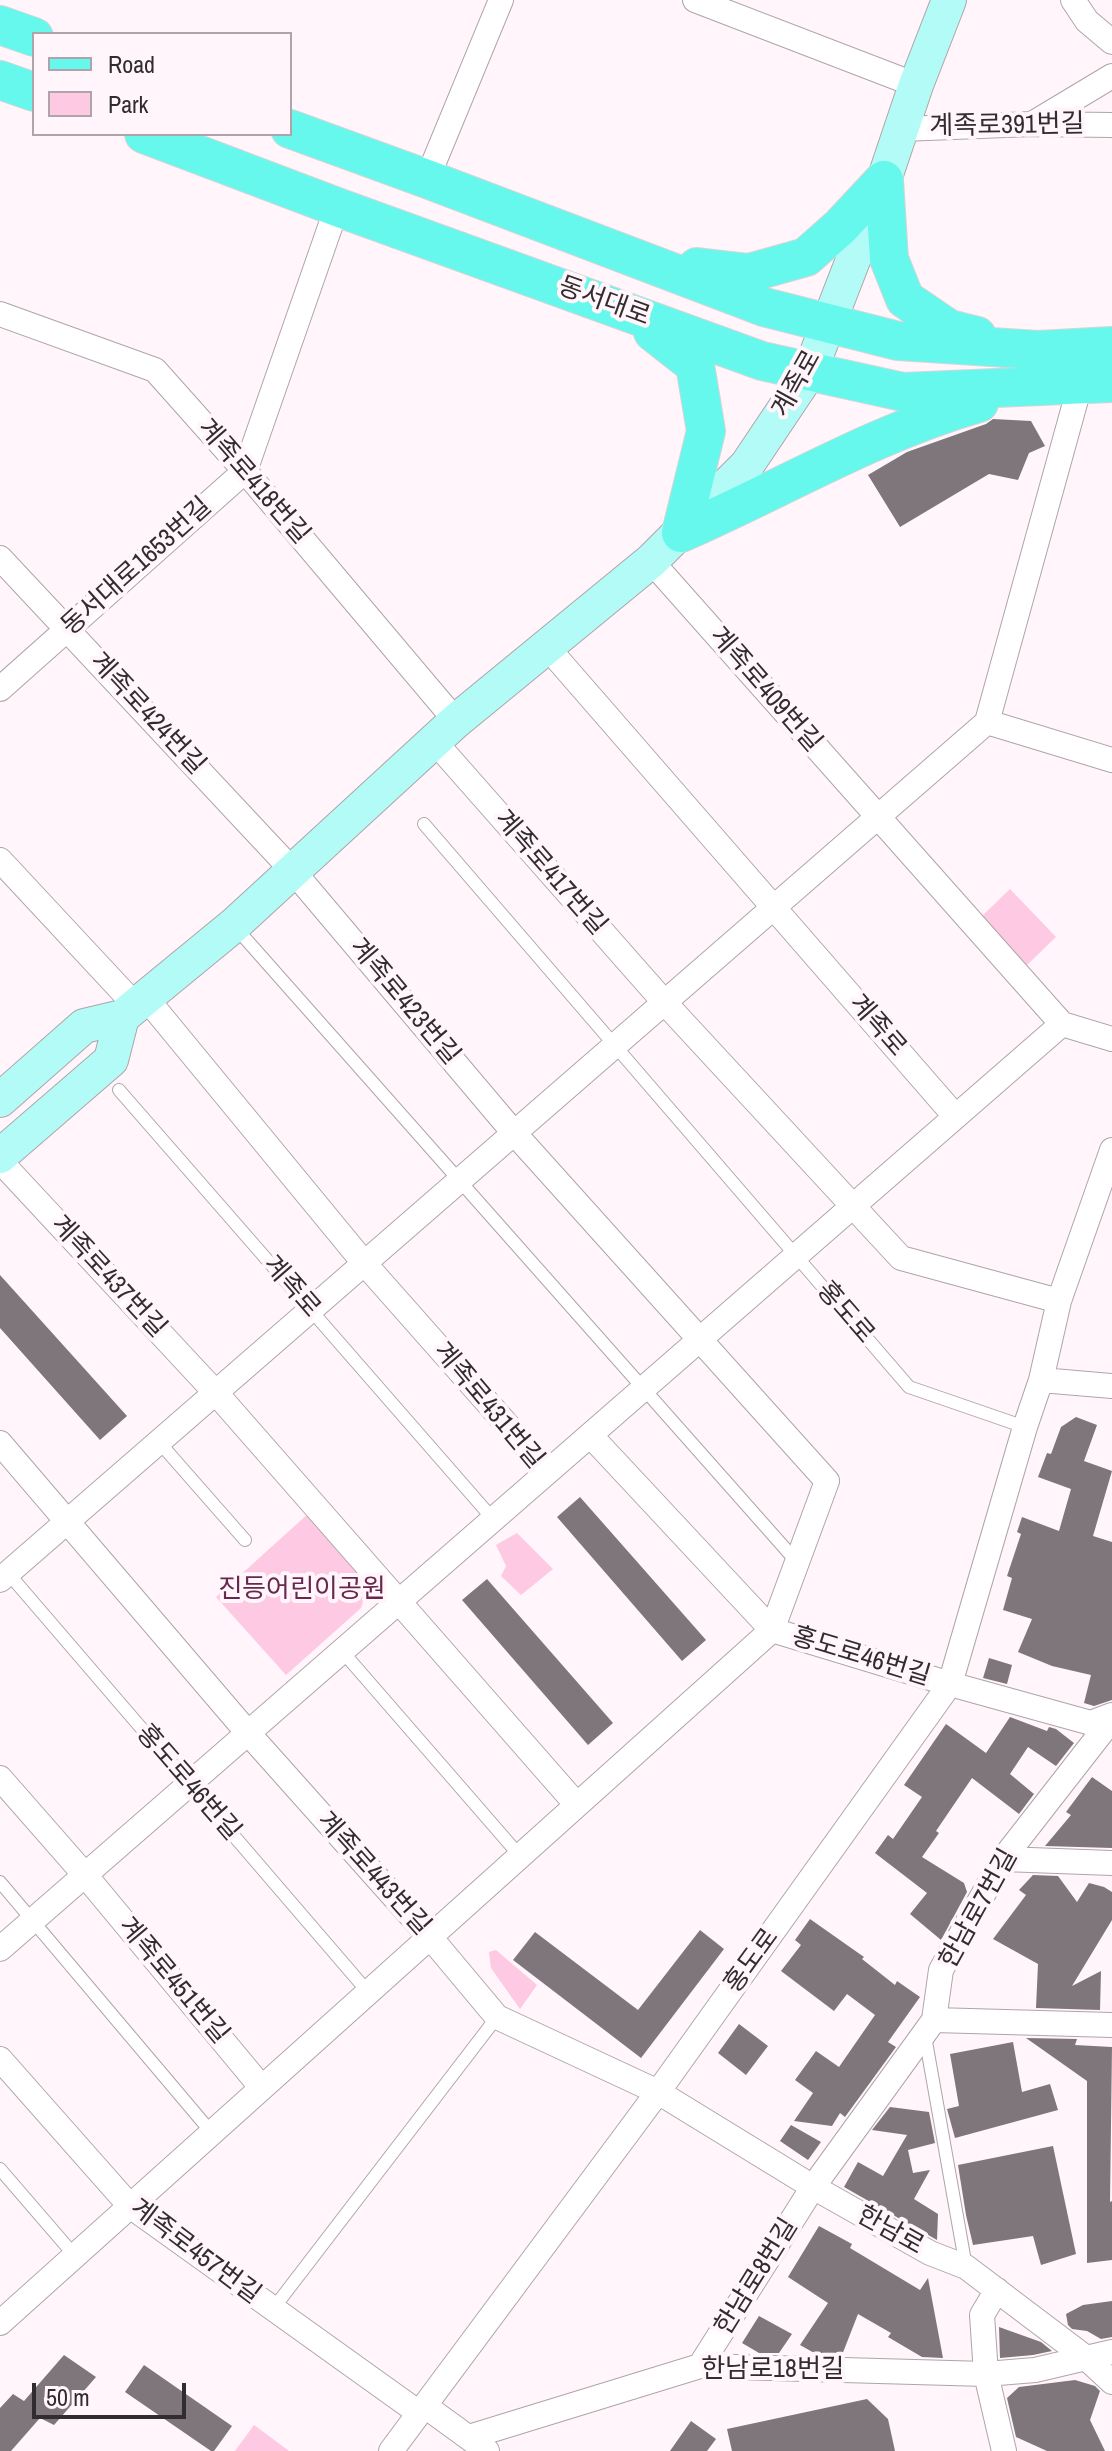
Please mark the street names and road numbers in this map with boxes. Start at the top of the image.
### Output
street label: 계족로391번길 [929,109,1085,143]
street label: 동서대로 [554,271,654,333]
street label: 계족로 [766,345,828,423]
street label: 계족로418번길 [190,413,316,551]
street label: 동서대로1653번길 [56,492,218,642]
street label: 계족로409번길 [702,621,828,759]
street label: 계족로424번길 [83,647,211,781]
street label: 계족로417번길 [487,804,613,942]
street label: 계족로423번길 [342,933,466,1071]
street label: 계족로 [842,989,912,1063]
street label: 계족로437번길 [44,1210,172,1344]
street label: 계족로 [256,1250,326,1324]
street label: 홍도로 [810,1276,880,1350]
street label: 계족로431번길 [426,1337,550,1475]
street label: 홍도로46번길 [788,1621,934,1693]
street label: 홍도로46번길 [129,1719,247,1847]
street label: 계족로443번길 [309,1806,437,1942]
street label: 한남로7번길 [933,1844,1025,1974]
street label: 계족로451번길 [111,1912,235,2050]
street label: 홍도로 [718,1923,786,1999]
street label: 계족로457번길 [124,2193,266,2311]
street label: 한남로 [851,2200,929,2262]
street label: 한남로8번길 [709,2213,805,2341]
street label: 한남로18번길 [701,2354,845,2386]

